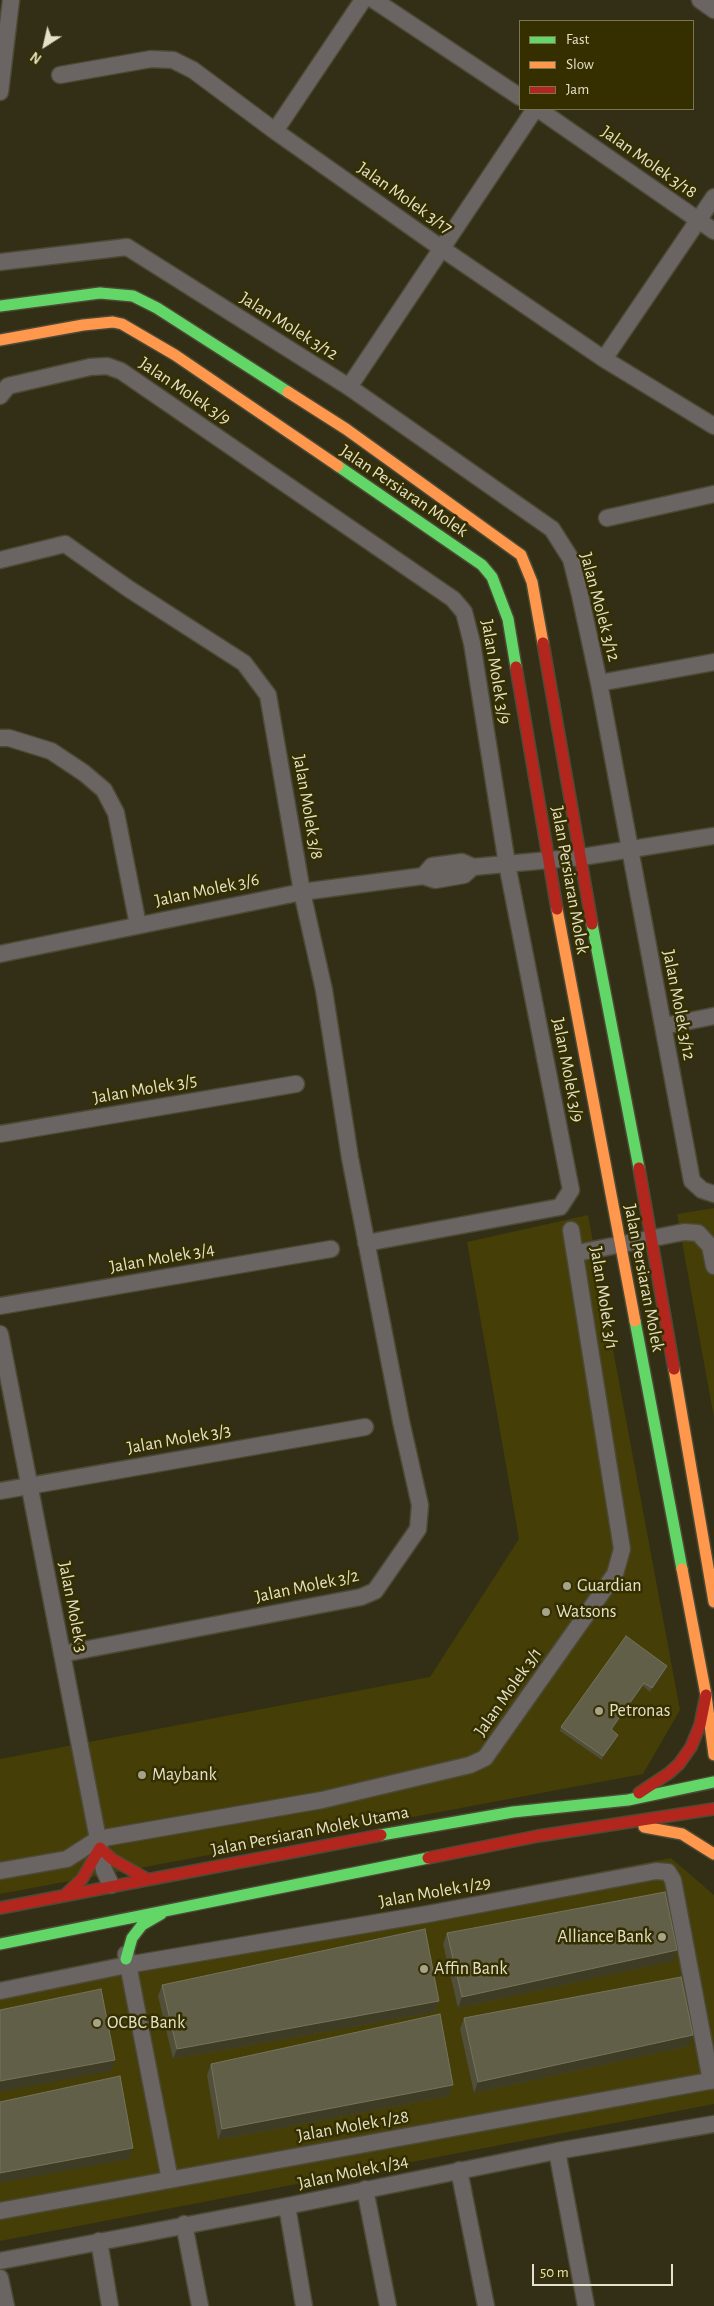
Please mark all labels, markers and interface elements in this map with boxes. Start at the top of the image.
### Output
north arrow [20,20,70,70]
legend [519,20,694,110]
text: Fast [566,32,589,47]
text: N [28,49,44,66]
text: Slow [566,57,594,72]
text: Jam [566,82,589,97]
street label: Jalan Molek 3/18 [597,121,701,203]
street label: Jalan Molek 3/17 [353,157,457,239]
street label: Jalan Molek 3/12 [236,287,342,365]
street label: Jalan Molek 3/9 [135,352,235,430]
street label: Jalan Persiaran Molek [336,440,472,542]
street label: Jalan Molek 3/12 [575,550,625,664]
street label: Jalan Molek 3/9 [476,618,516,726]
street label: Jalan Molek 3/8 [288,753,328,861]
street label: Jalan Persiaran Molek [546,804,594,956]
street label: Jalan Molek 3/6 [153,868,261,912]
street label: Jalan Molek 3/12 [658,948,700,1062]
street label: Jalan Molek 3/9 [547,1016,589,1124]
street label: Jalan Molek 3/5 [91,1069,199,1109]
street label: Jalan Persiaran Molek [619,1202,669,1354]
street label: Jalan Molek 3/4 [108,1238,216,1278]
street label: Jalan Molek 3/1 [585,1245,623,1351]
street label: Jalan Molek 3/3 [125,1419,233,1459]
street label: Jalan Molek 3 [54,1560,92,1654]
street label: Jalan Molek 3/2 [253,1564,361,1608]
place label: Guardian [577,1575,642,1597]
marker: Guardian [561,1580,573,1592]
place label: Watsons [556,1601,616,1623]
marker: Watsons [540,1606,552,1618]
street label: Jalan Molek 3/1 [469,1643,547,1741]
place label: Petronas [609,1700,670,1722]
marker: Petronas [593,1705,605,1717]
place label: Maybank [152,1764,217,1786]
marker: Maybank [136,1769,148,1781]
street label: Jalan Persiaran Molek Utama [209,1801,411,1861]
street label: Jalan Molek 1/29 [377,1872,493,1912]
place label: Alliance Bank [557,1926,652,1948]
marker: Alliance Bank [656,1931,668,1943]
place label: Affin Bank [434,1958,507,1980]
marker: Affin Bank [418,1963,430,1975]
place label: OCBC Bank [107,2012,185,2034]
marker: OCBC Bank [91,2017,103,2029]
street label: Jalan Molek 1/28 [295,2106,411,2146]
street label: Jalan Molek 1/34 [296,2150,410,2194]
scale bar [534,2254,675,2286]
text: 50 m [540,2265,569,2280]

